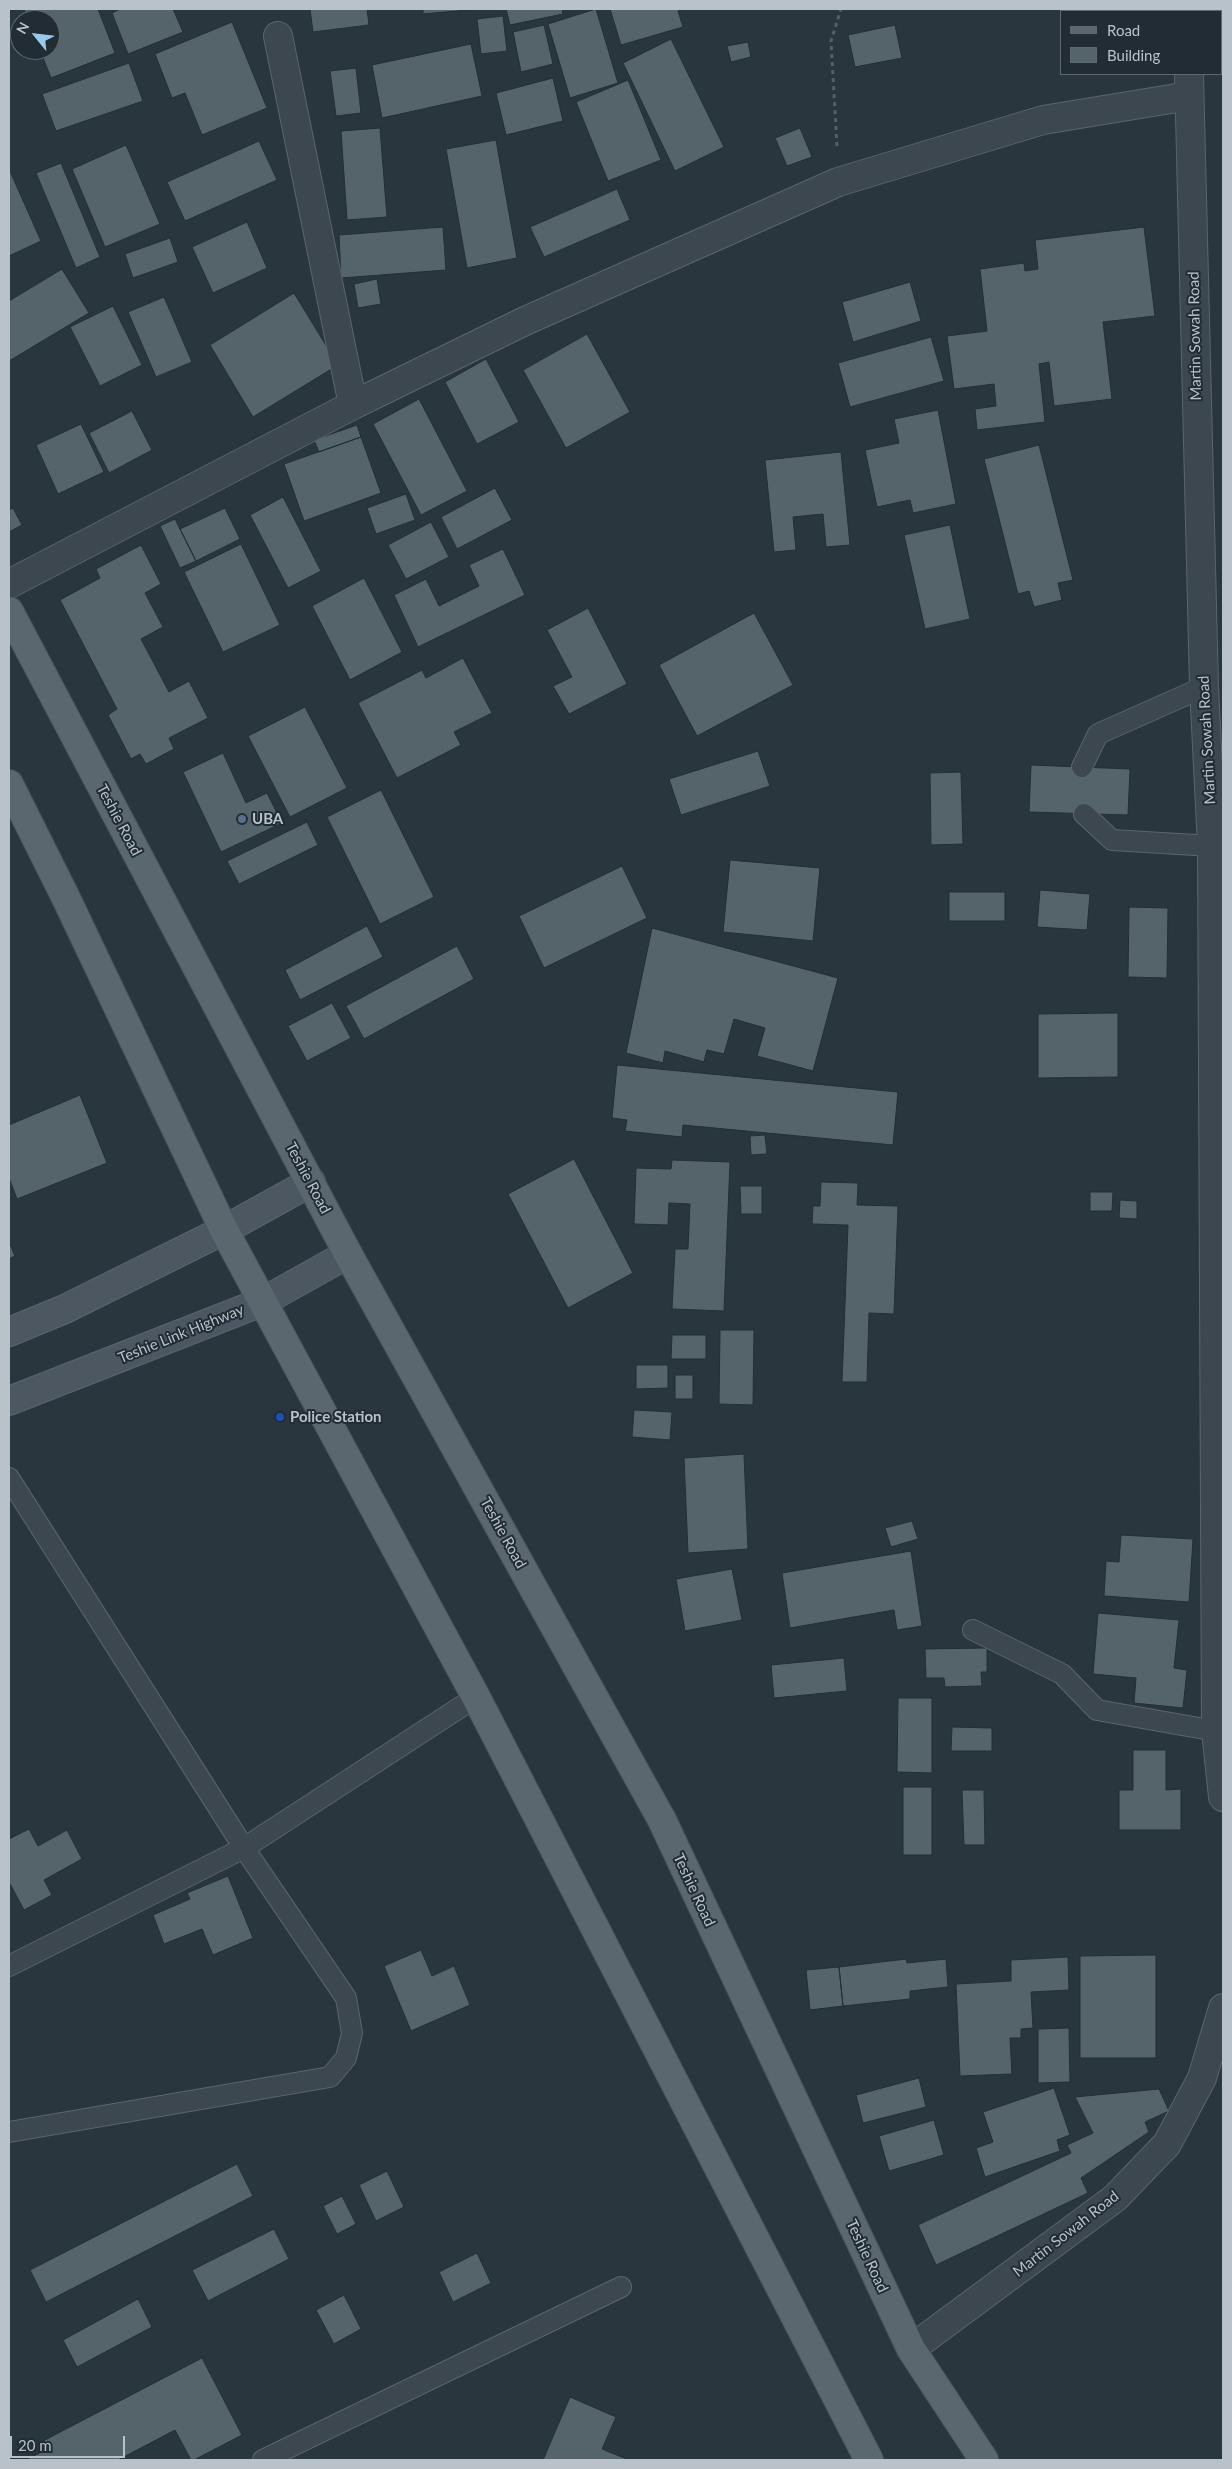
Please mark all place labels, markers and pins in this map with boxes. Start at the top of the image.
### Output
place label: UBA [252,810,283,828]
marker: UBA [236,813,248,825]
place label: Police Station [290,1408,382,1426]
marker: Police Station [274,1411,286,1423]

